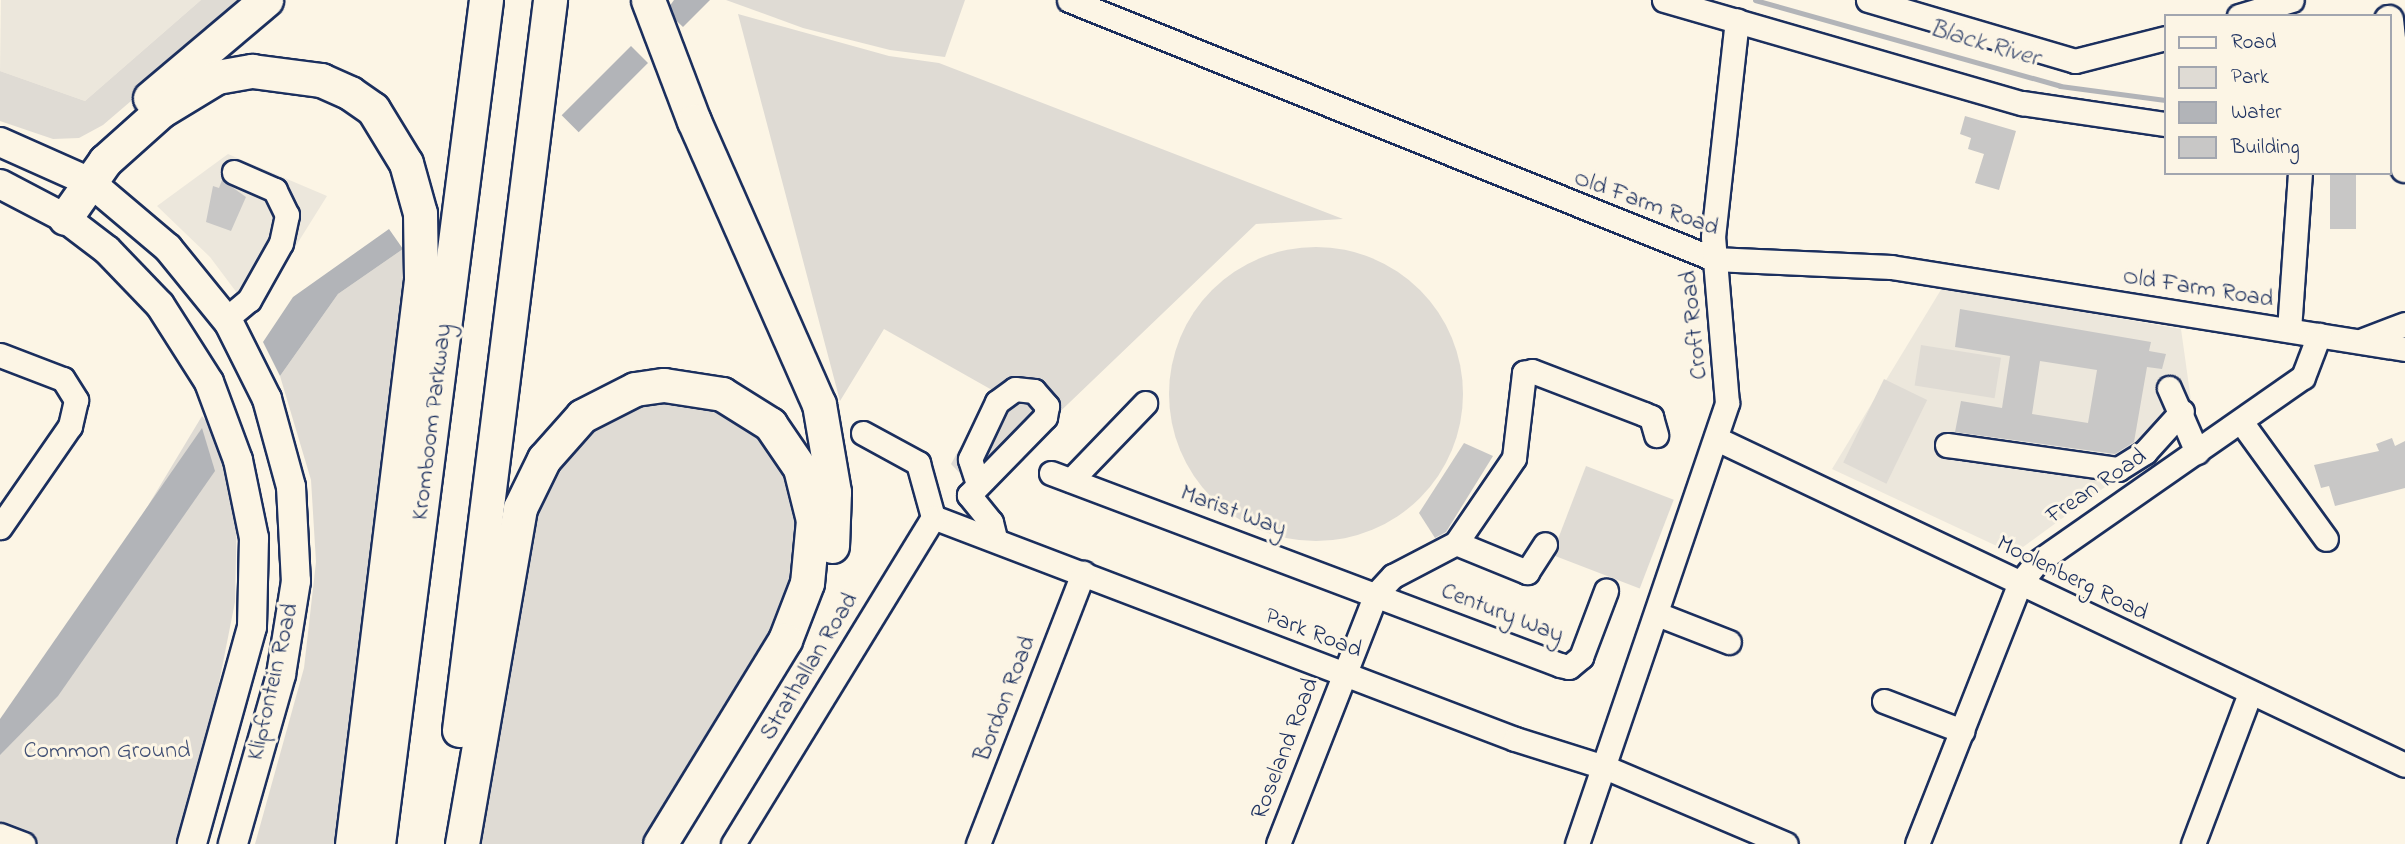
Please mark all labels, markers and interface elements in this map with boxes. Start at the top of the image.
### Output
water label: Black River [1925,14,2043,76]
legend [2164,14,2391,175]
text: Road [2231,28,2277,58]
text: Park [2231,63,2269,93]
text: Water [2231,98,2282,128]
text: Building [2231,133,2300,163]
street label: Old Farm Road [1570,164,1722,244]
street label: Old Farm Road [2121,263,2275,315]
street label: Croft Road [1675,269,1715,381]
street label: Kromboom Parkway [407,322,459,522]
street label: Frean Road [2041,443,2153,531]
street label: Marist Way [1176,480,1290,544]
street label: Moolenberg Road [1991,530,2153,628]
street label: Century Way [1437,577,1567,651]
street label: Strathallan Road [755,588,865,746]
street label: Klipfontein Road [242,601,306,763]
street label: Park Road [1260,602,1366,666]
street label: Bordon Road [969,632,1043,766]
street label: Roseland Road [1246,674,1326,824]
park label: Common Ground [23,738,191,766]

